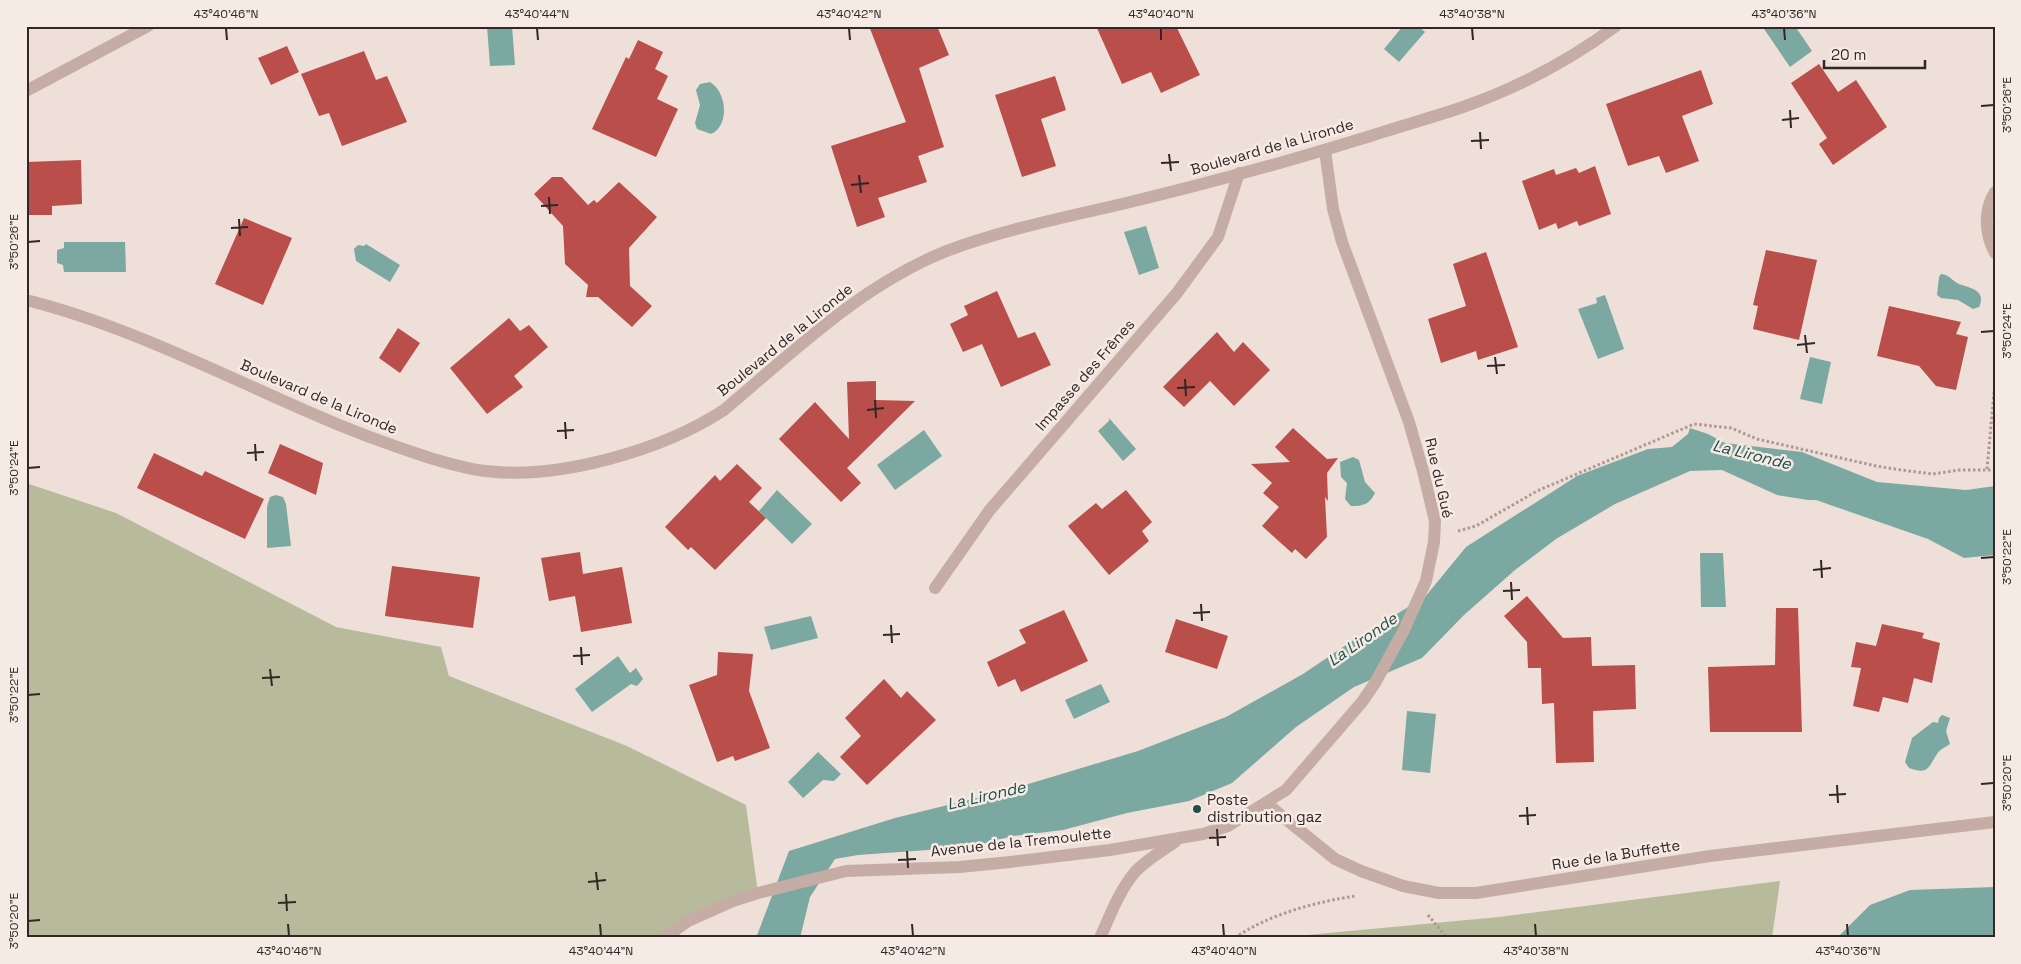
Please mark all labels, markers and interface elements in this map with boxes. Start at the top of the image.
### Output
text: 43°40'46"N [194,6,258,22]
text: 43°40'44"N [505,6,569,22]
text: 43°40'42"N [817,6,881,22]
text: 43°40'40"N [1128,6,1194,22]
text: 43°40'38"N [1439,6,1505,22]
text: 43°40'36"N [1751,6,1817,22]
scale bar [1824,38,1925,70]
text: 20 m [1831,45,1866,64]
text: 3°50'26"E [1999,77,2015,133]
street label: Boulevard de la Lironde [1188,114,1356,179]
text: 3°50'26"E [6,214,22,270]
street label: Boulevard de la Lironde [713,279,856,400]
text: 3°50'24"E [1999,303,2015,359]
street label: Impasse des Frênes [1031,315,1138,434]
street label: Boulevard de la Lironde [238,355,401,438]
water label: La Lironde [1711,435,1794,474]
street label: Rue du Gué [1421,436,1458,520]
text: 3°50'24"E [6,440,22,496]
text: 3°50'22"E [1999,529,2015,585]
water label: La Lironde [1324,608,1401,671]
text: 3°50'22"E [6,667,22,723]
text: 3°50'20"E [1999,755,2015,811]
water label: La Lironde [945,776,1028,815]
place label: Poste distribution gaz [1207,790,1322,826]
marker: Poste distribution gaz [1191,803,1203,815]
street label: Avenue de la Tremoulette [930,823,1112,860]
street label: Rue de la Buffette [1550,835,1682,874]
text: 3°50'20"E [6,893,22,949]
text: 43°40'46"N [257,943,321,959]
text: 43°40'44"N [569,943,633,959]
text: 43°40'42"N [881,943,945,959]
text: 43°40'40"N [1191,943,1257,959]
text: 43°40'38"N [1503,943,1569,959]
text: 43°40'36"N [1815,943,1881,959]

